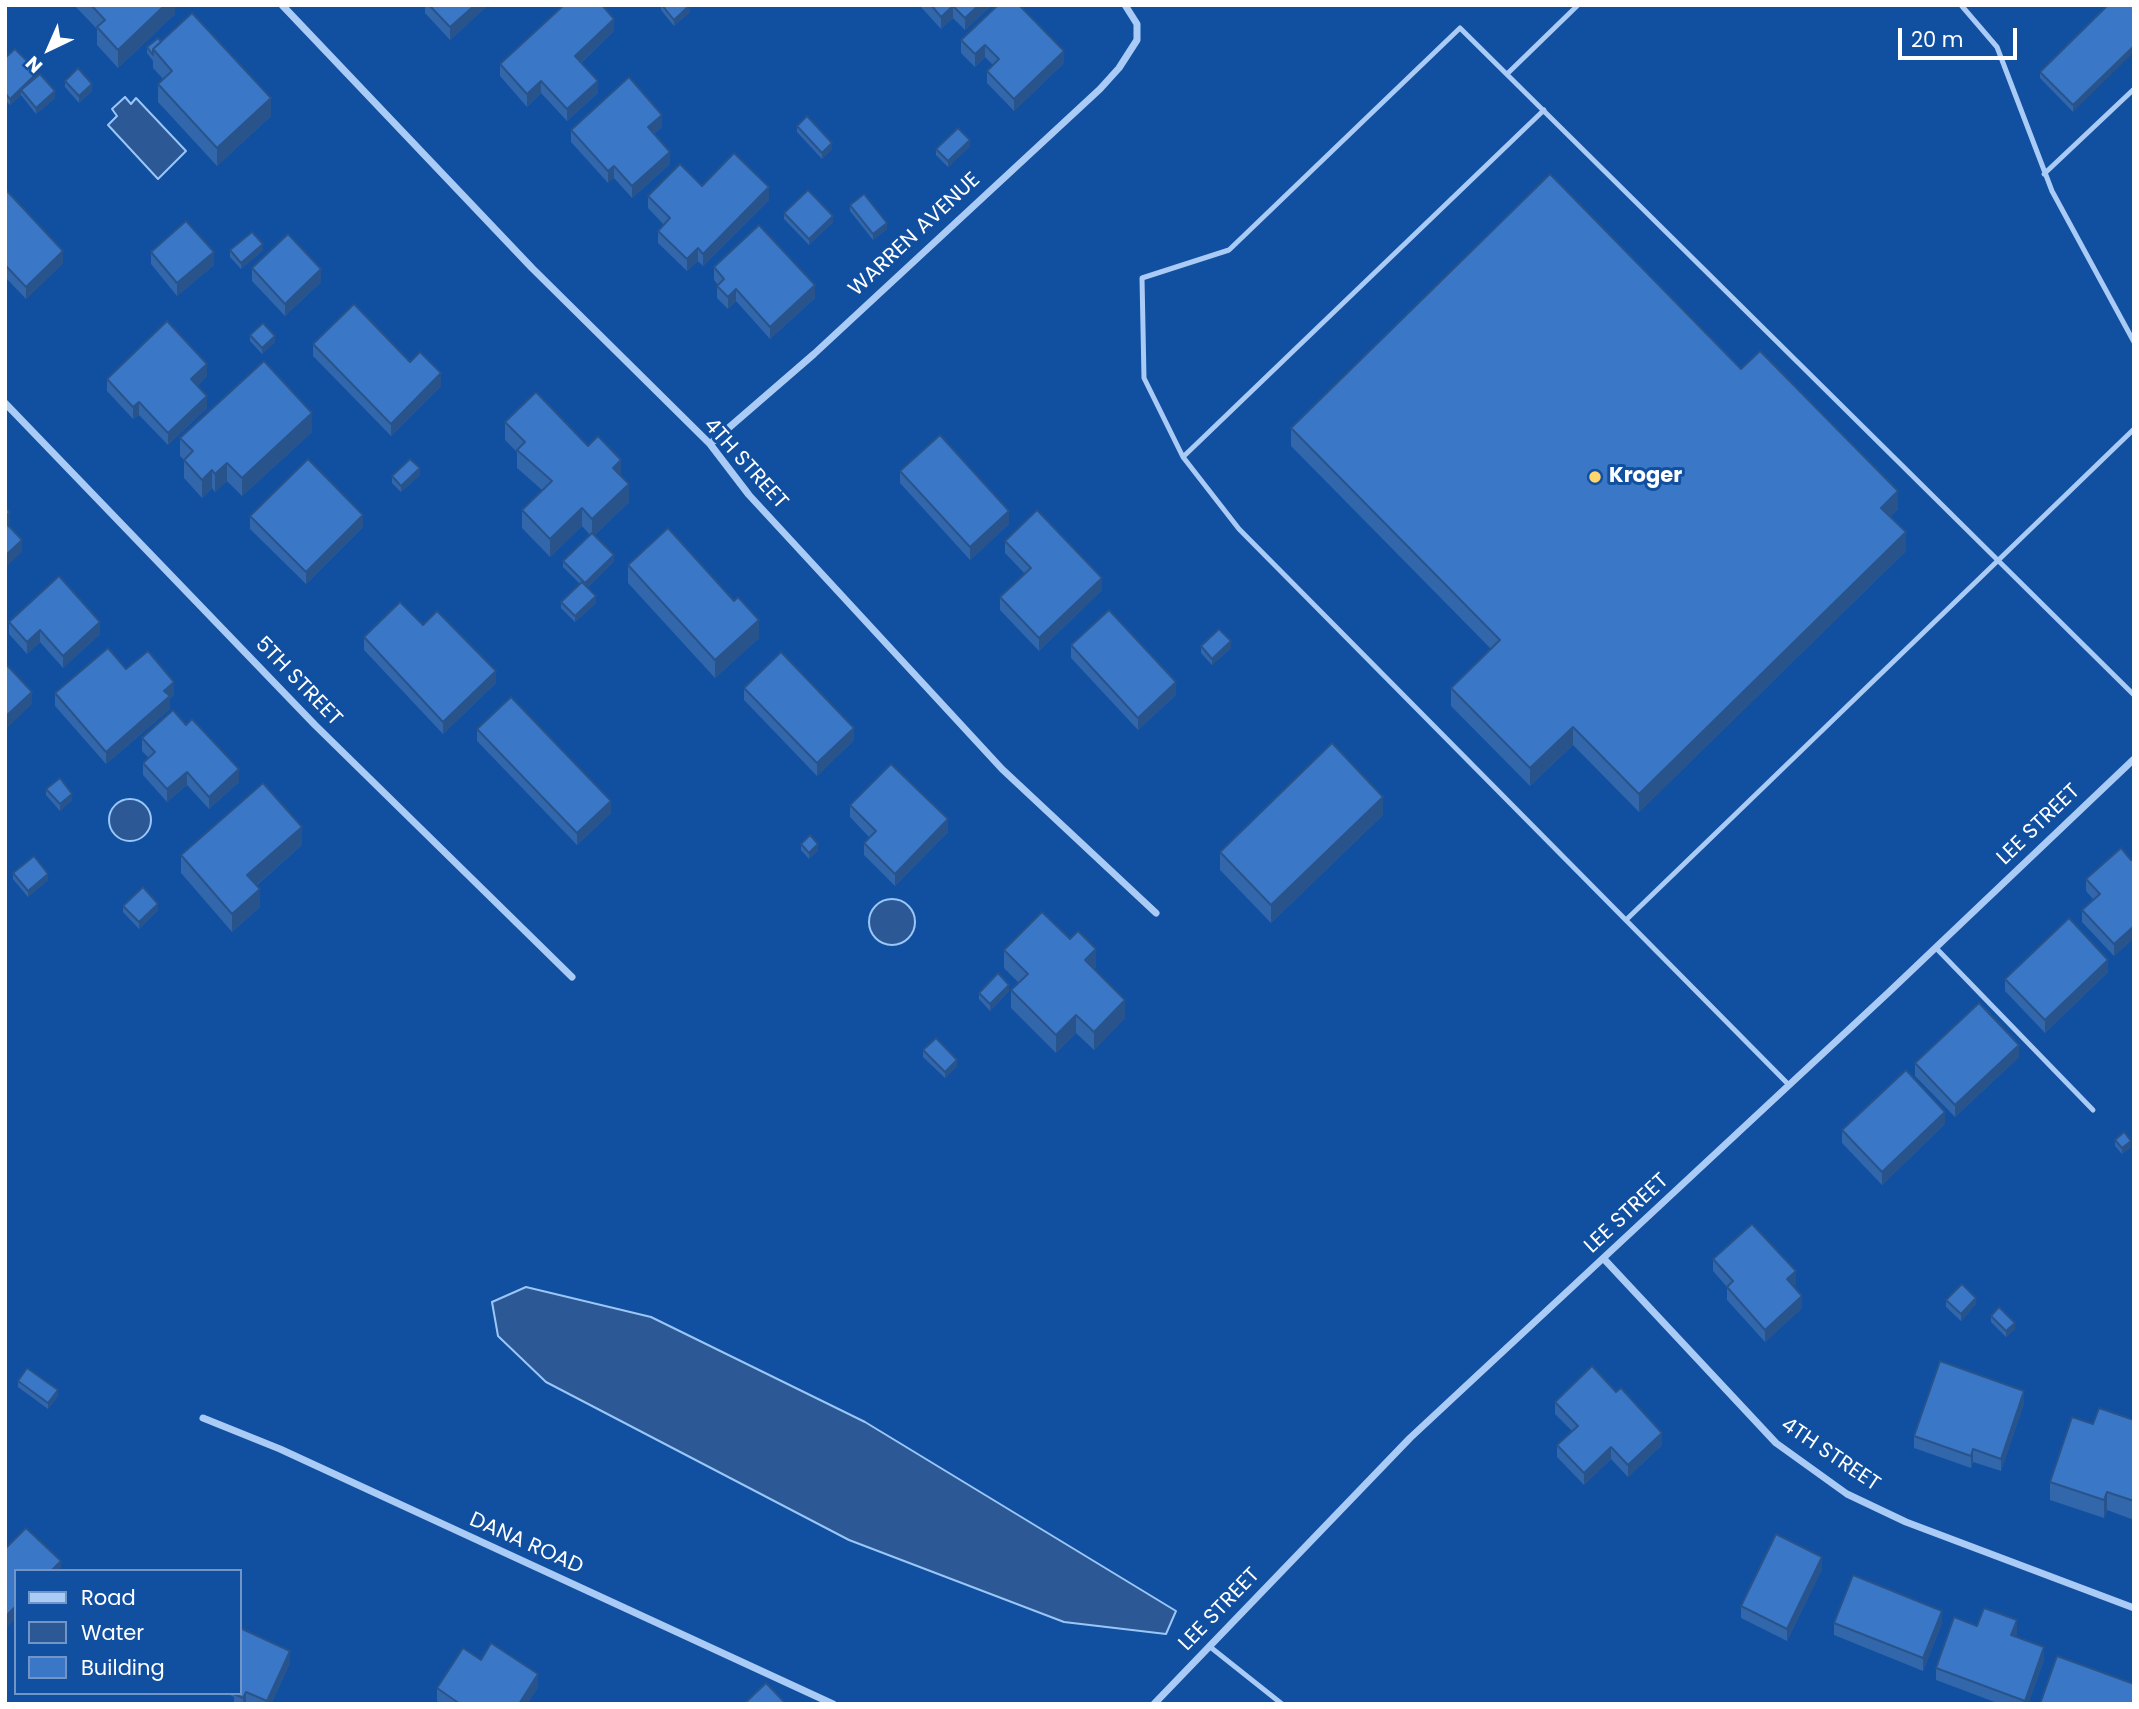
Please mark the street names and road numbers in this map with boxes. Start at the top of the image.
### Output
street label: WARREN AVENUE [844,168,986,302]
street label: 4TH STREET [697,413,793,515]
street label: 5TH STREET [249,632,347,732]
street label: LEE STREET [1992,779,2086,871]
street label: LEE STREET [1580,1169,1674,1259]
street label: 4TH STREET [1776,1413,1884,1497]
street label: DANA ROAD [465,1508,587,1580]
street label: LEE STREET [1174,1563,1266,1657]

